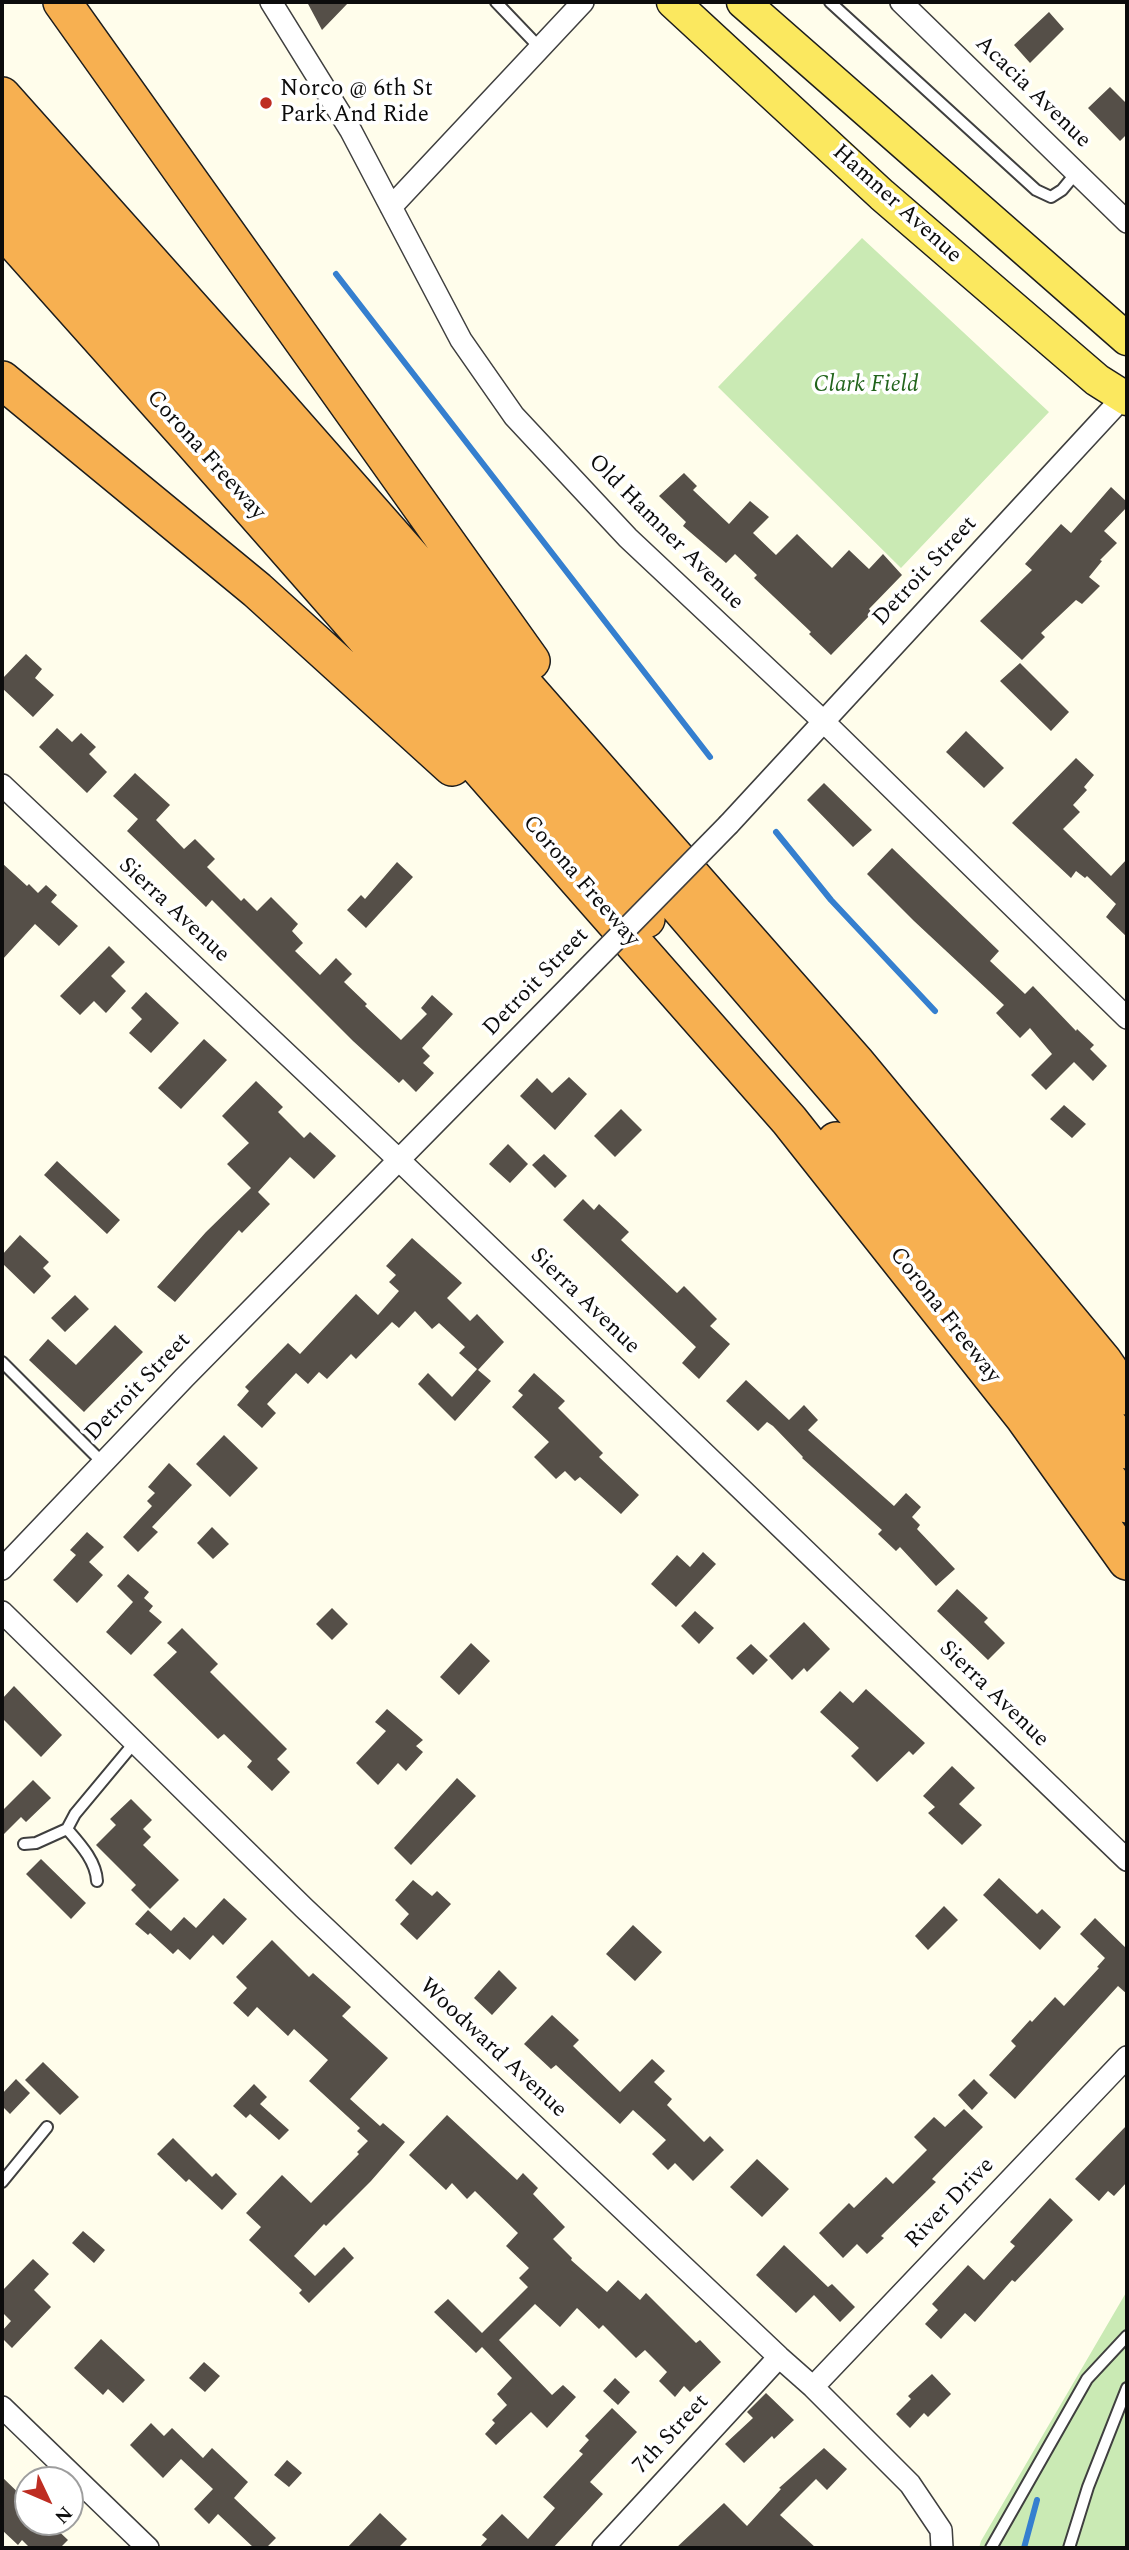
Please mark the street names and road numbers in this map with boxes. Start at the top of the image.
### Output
street label: Acacia Avenue [968,31,1096,155]
street label: Hamner Avenue [825,140,967,270]
street label: Corona Freeway [139,385,271,527]
street label: Old Hamner Avenue [581,449,749,617]
street label: Detroit Street [868,511,984,633]
street label: Corona Freeway [515,811,645,953]
street label: Sierra Avenue [112,853,234,969]
street label: Detroit Street [478,923,596,1043]
street label: Corona Freeway [882,1242,1006,1390]
street label: Sierra Avenue [523,1243,645,1361]
street label: Detroit Street [80,1328,198,1448]
street label: Sierra Avenue [932,1636,1054,1754]
street label: Woodward Avenue [412,1973,572,2125]
street label: River Drive [901,2153,1001,2255]
street label: 7th Street [628,2389,716,2481]

